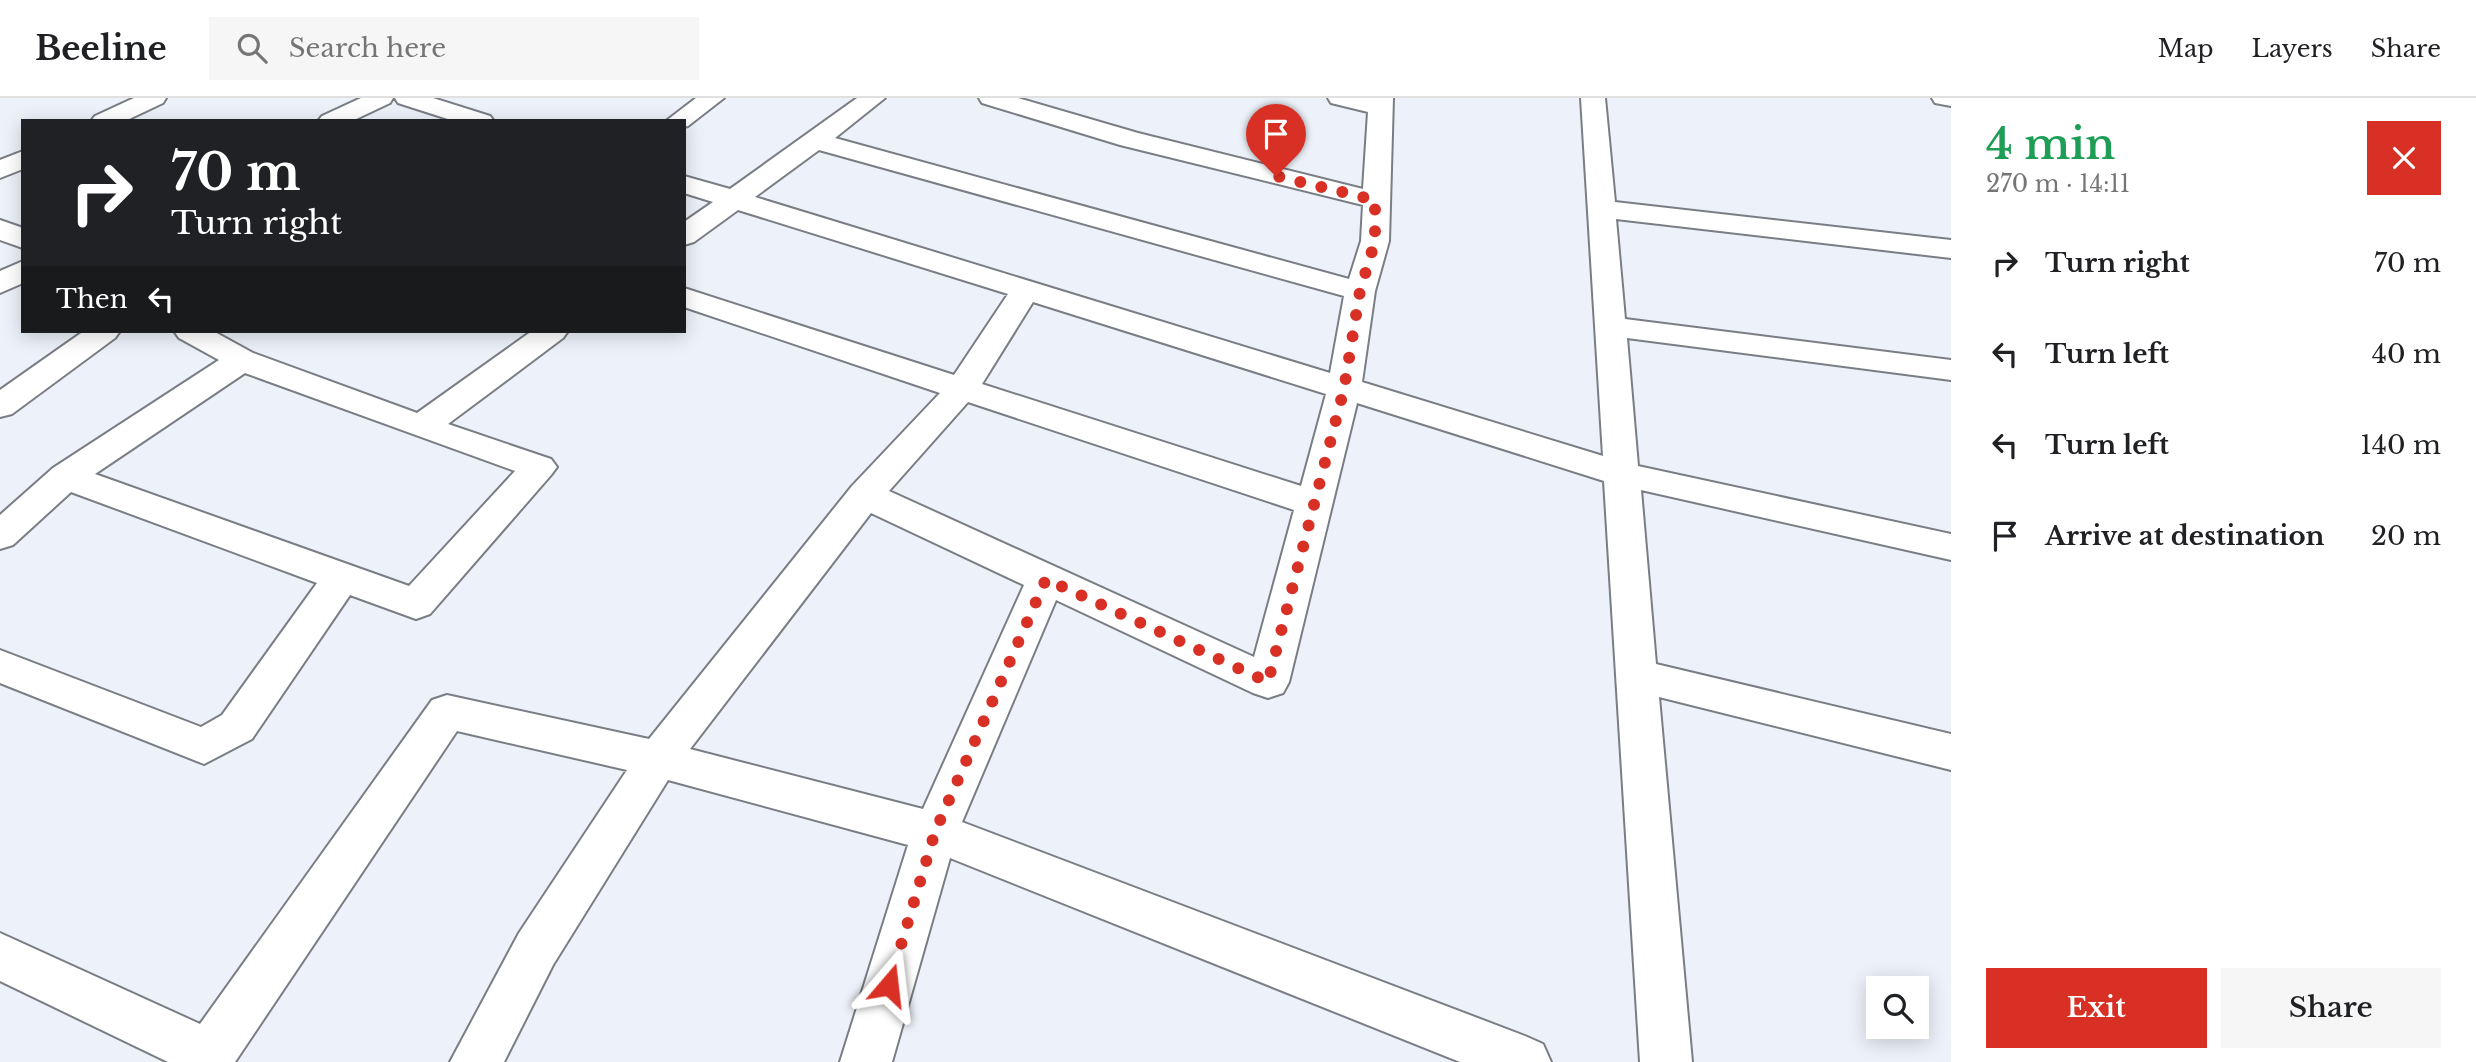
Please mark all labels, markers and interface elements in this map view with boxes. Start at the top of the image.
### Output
search box [209,17,699,80]
text: Beeline [35,28,167,69]
icon: search [233,29,271,67]
text: Search here [289,32,446,64]
text: Map [2158,34,2214,63]
text: Layers [2252,34,2333,63]
text: Share [2371,34,2441,63]
pin [1246,104,1306,176]
icon: arrive [1257,115,1295,153]
text: 4 min [1986,118,2115,170]
button: close [2367,121,2441,195]
text: 70 m [171,142,301,203]
icon: right [56,147,147,238]
text: 270 m · 14:11 [1986,170,2130,198]
text: Turn right [171,203,342,243]
icon: right [1986,244,2024,282]
text: Turn right [2045,247,2190,279]
text: 70 m [2374,247,2441,279]
icon: left [142,280,180,318]
text: Then [56,283,128,315]
icon: left [1986,335,2024,373]
text: Turn left [2045,338,2169,370]
text: 40 m [2372,338,2441,370]
icon: left [1986,426,2024,464]
text: Turn left [2045,429,2169,461]
text: 140 m [2360,429,2441,461]
icon: arrive [1986,517,2024,555]
text: Arrive at destination [2045,520,2325,552]
text: 20 m [2371,520,2441,552]
position arrow [852,948,926,1022]
button: Exit [1986,968,2207,1048]
button: Share [2221,968,2441,1048]
map controls [1866,976,1929,1039]
button: search [1866,976,1929,1039]

